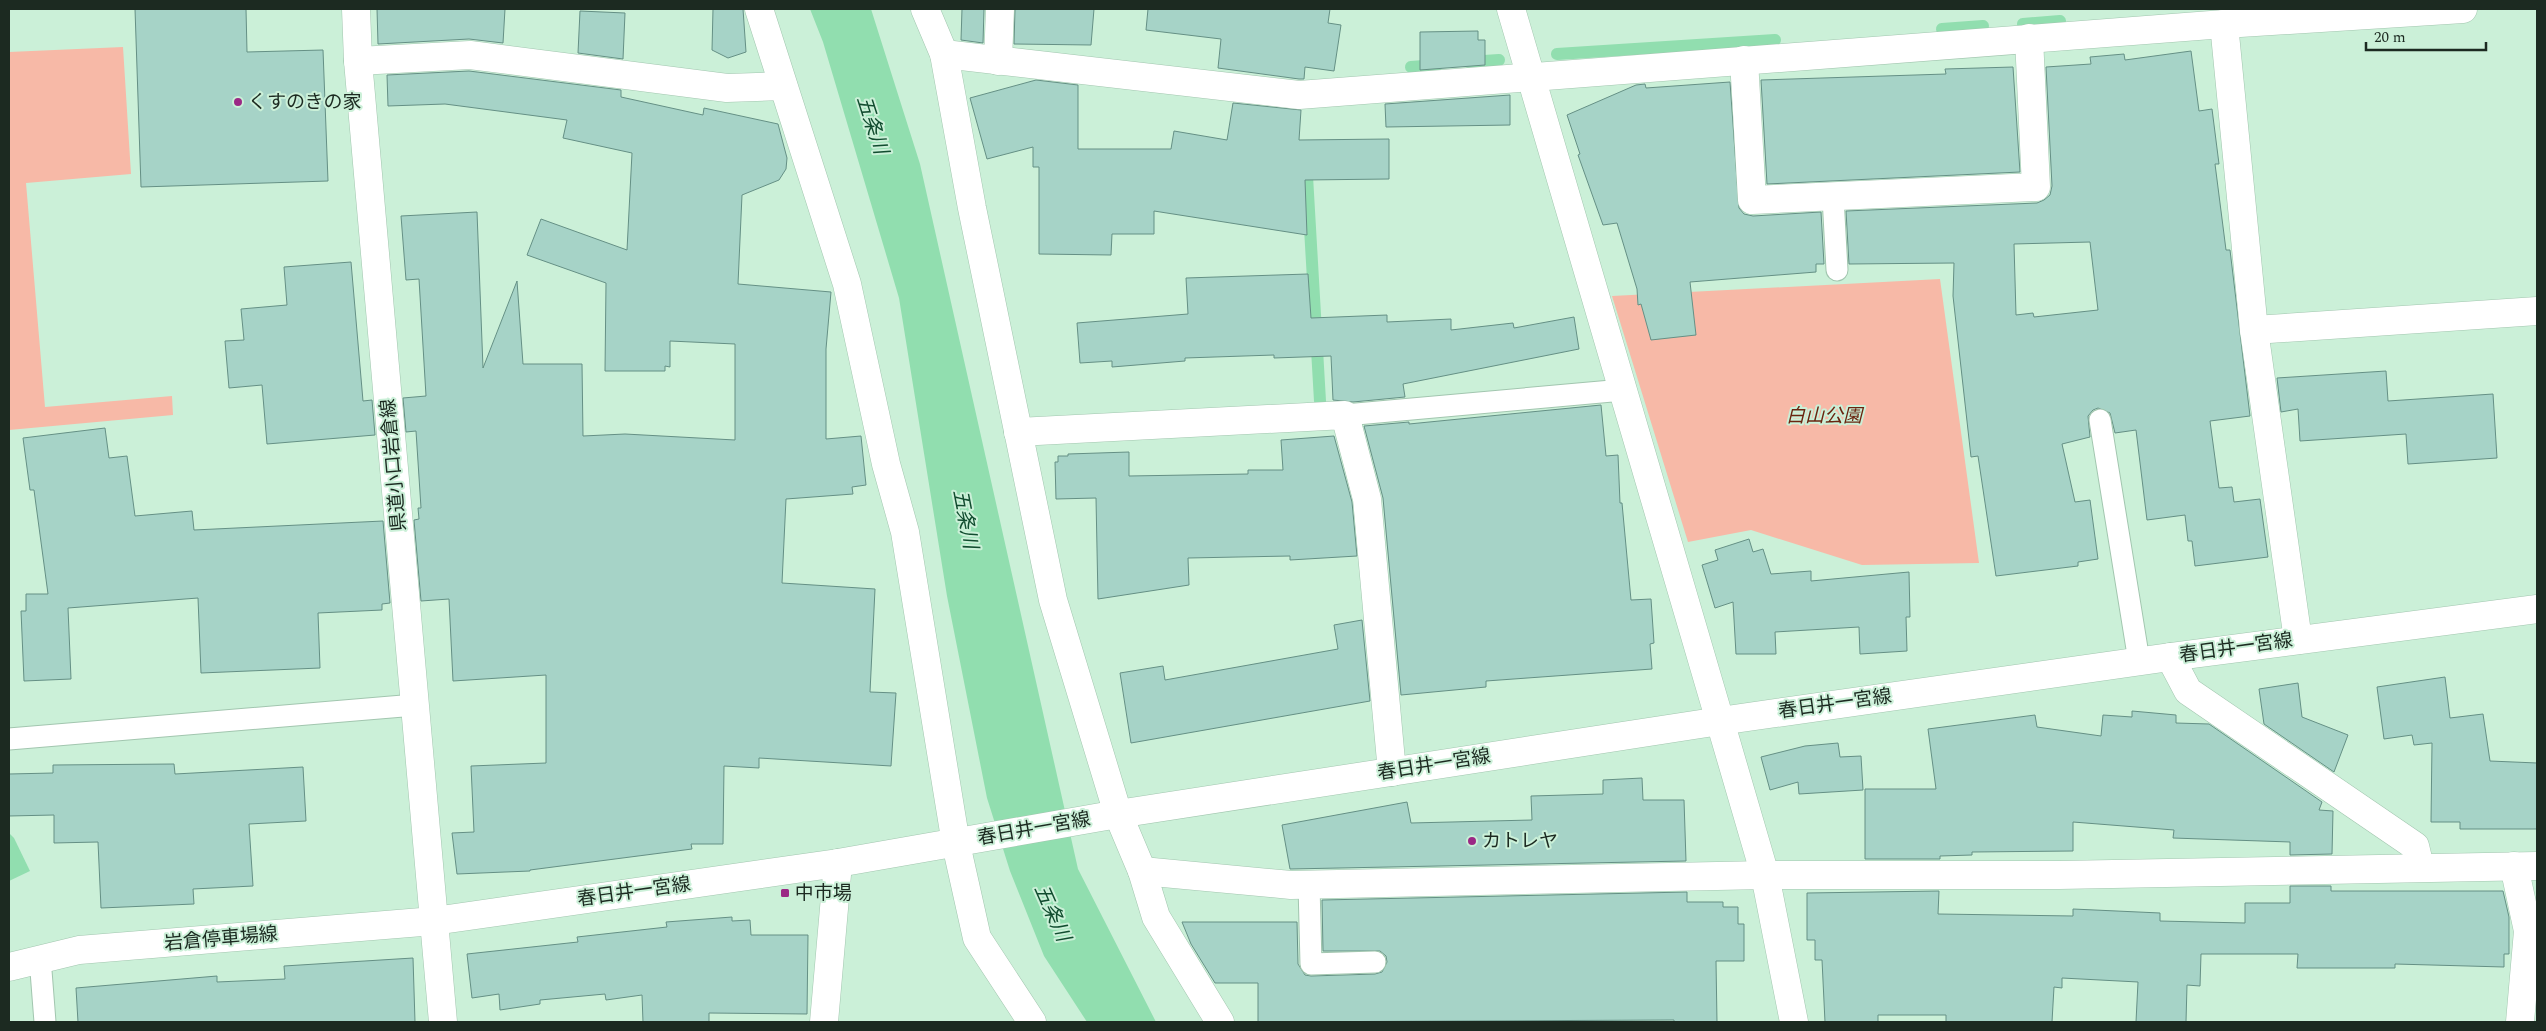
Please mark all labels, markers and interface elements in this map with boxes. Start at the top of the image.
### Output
scale bar [2366,20,2486,52]
text: 20 m [2374,26,2406,49]
place label: くすのきの家 [248,88,361,117]
water label: 五条川 [848,92,896,160]
marker: くすのきの家 [232,96,244,108]
street label: 県道小口岩倉線 [374,397,414,533]
park label: 白山公園 [1786,402,1865,431]
water label: 五条川 [945,487,986,553]
street label: 春日井一宮線 [2178,626,2294,670]
street label: 春日井一宮線 [1777,682,1893,726]
street label: 春日井一宮線 [1375,742,1493,788]
street label: 春日井一宮線 [975,805,1093,853]
place label: カトレヤ [1482,827,1558,856]
marker: カトレヤ [1466,835,1478,847]
street label: 春日井一宮線 [576,870,692,914]
place label: 中市場 [795,879,852,908]
water label: 五条川 [1026,879,1079,948]
marker: 中市場 [779,887,791,899]
street label: 岩倉停車場線 [163,920,279,958]

